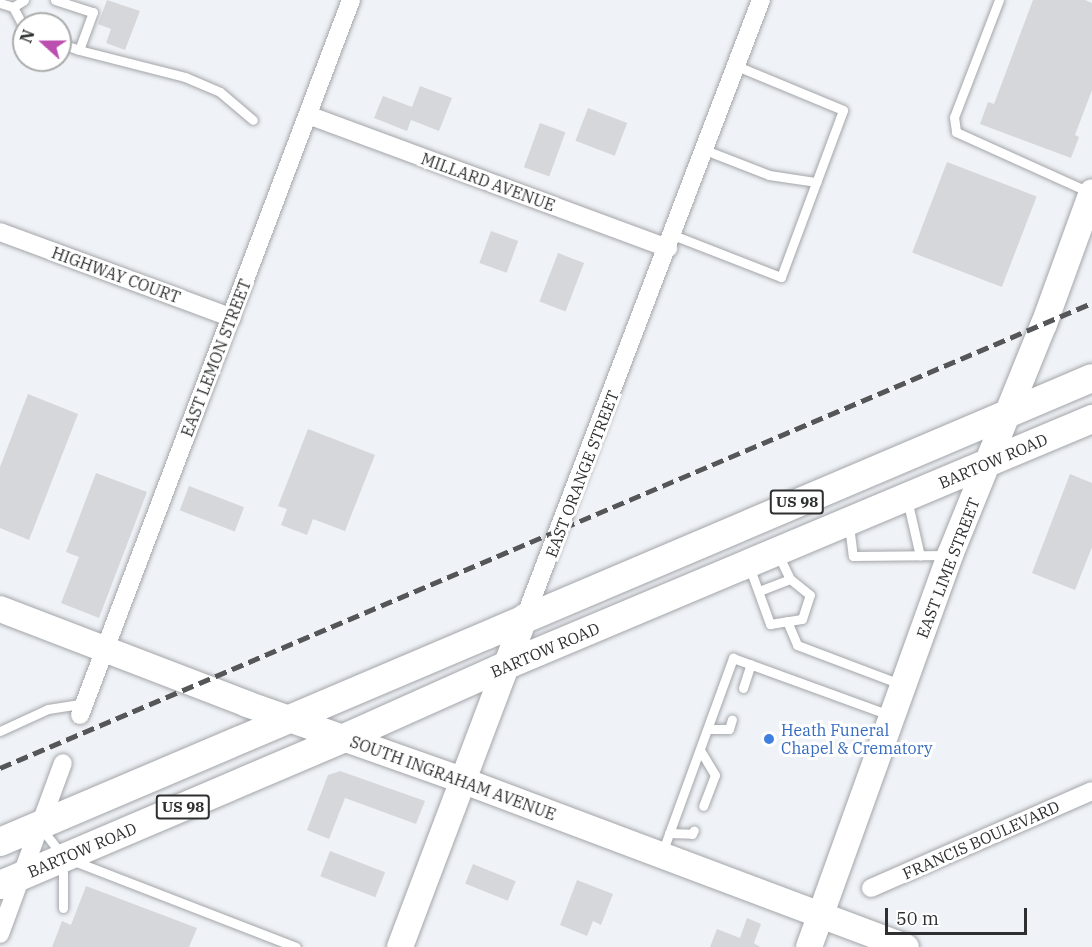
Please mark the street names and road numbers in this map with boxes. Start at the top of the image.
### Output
street label: MILLARD AVENUE [419,149,557,215]
street label: HIGHWAY COURT [49,243,183,307]
street label: EAST LEMON STREET [177,276,255,440]
street label: EAST ORANGE STREET [541,388,623,560]
street label: BARTOW ROAD [936,429,1050,493]
road number: US 98 [768,490,826,514]
street label: EAST LIME STREET [912,495,984,641]
street label: BARTOW ROAD [488,618,602,682]
street label: SOUTH INGRAHAM AVENUE [348,732,558,824]
road number: US 98 [154,795,212,819]
street label: FRANCIS BOULEVARD [900,797,1062,883]
street label: BARTOW ROAD [25,818,139,882]

